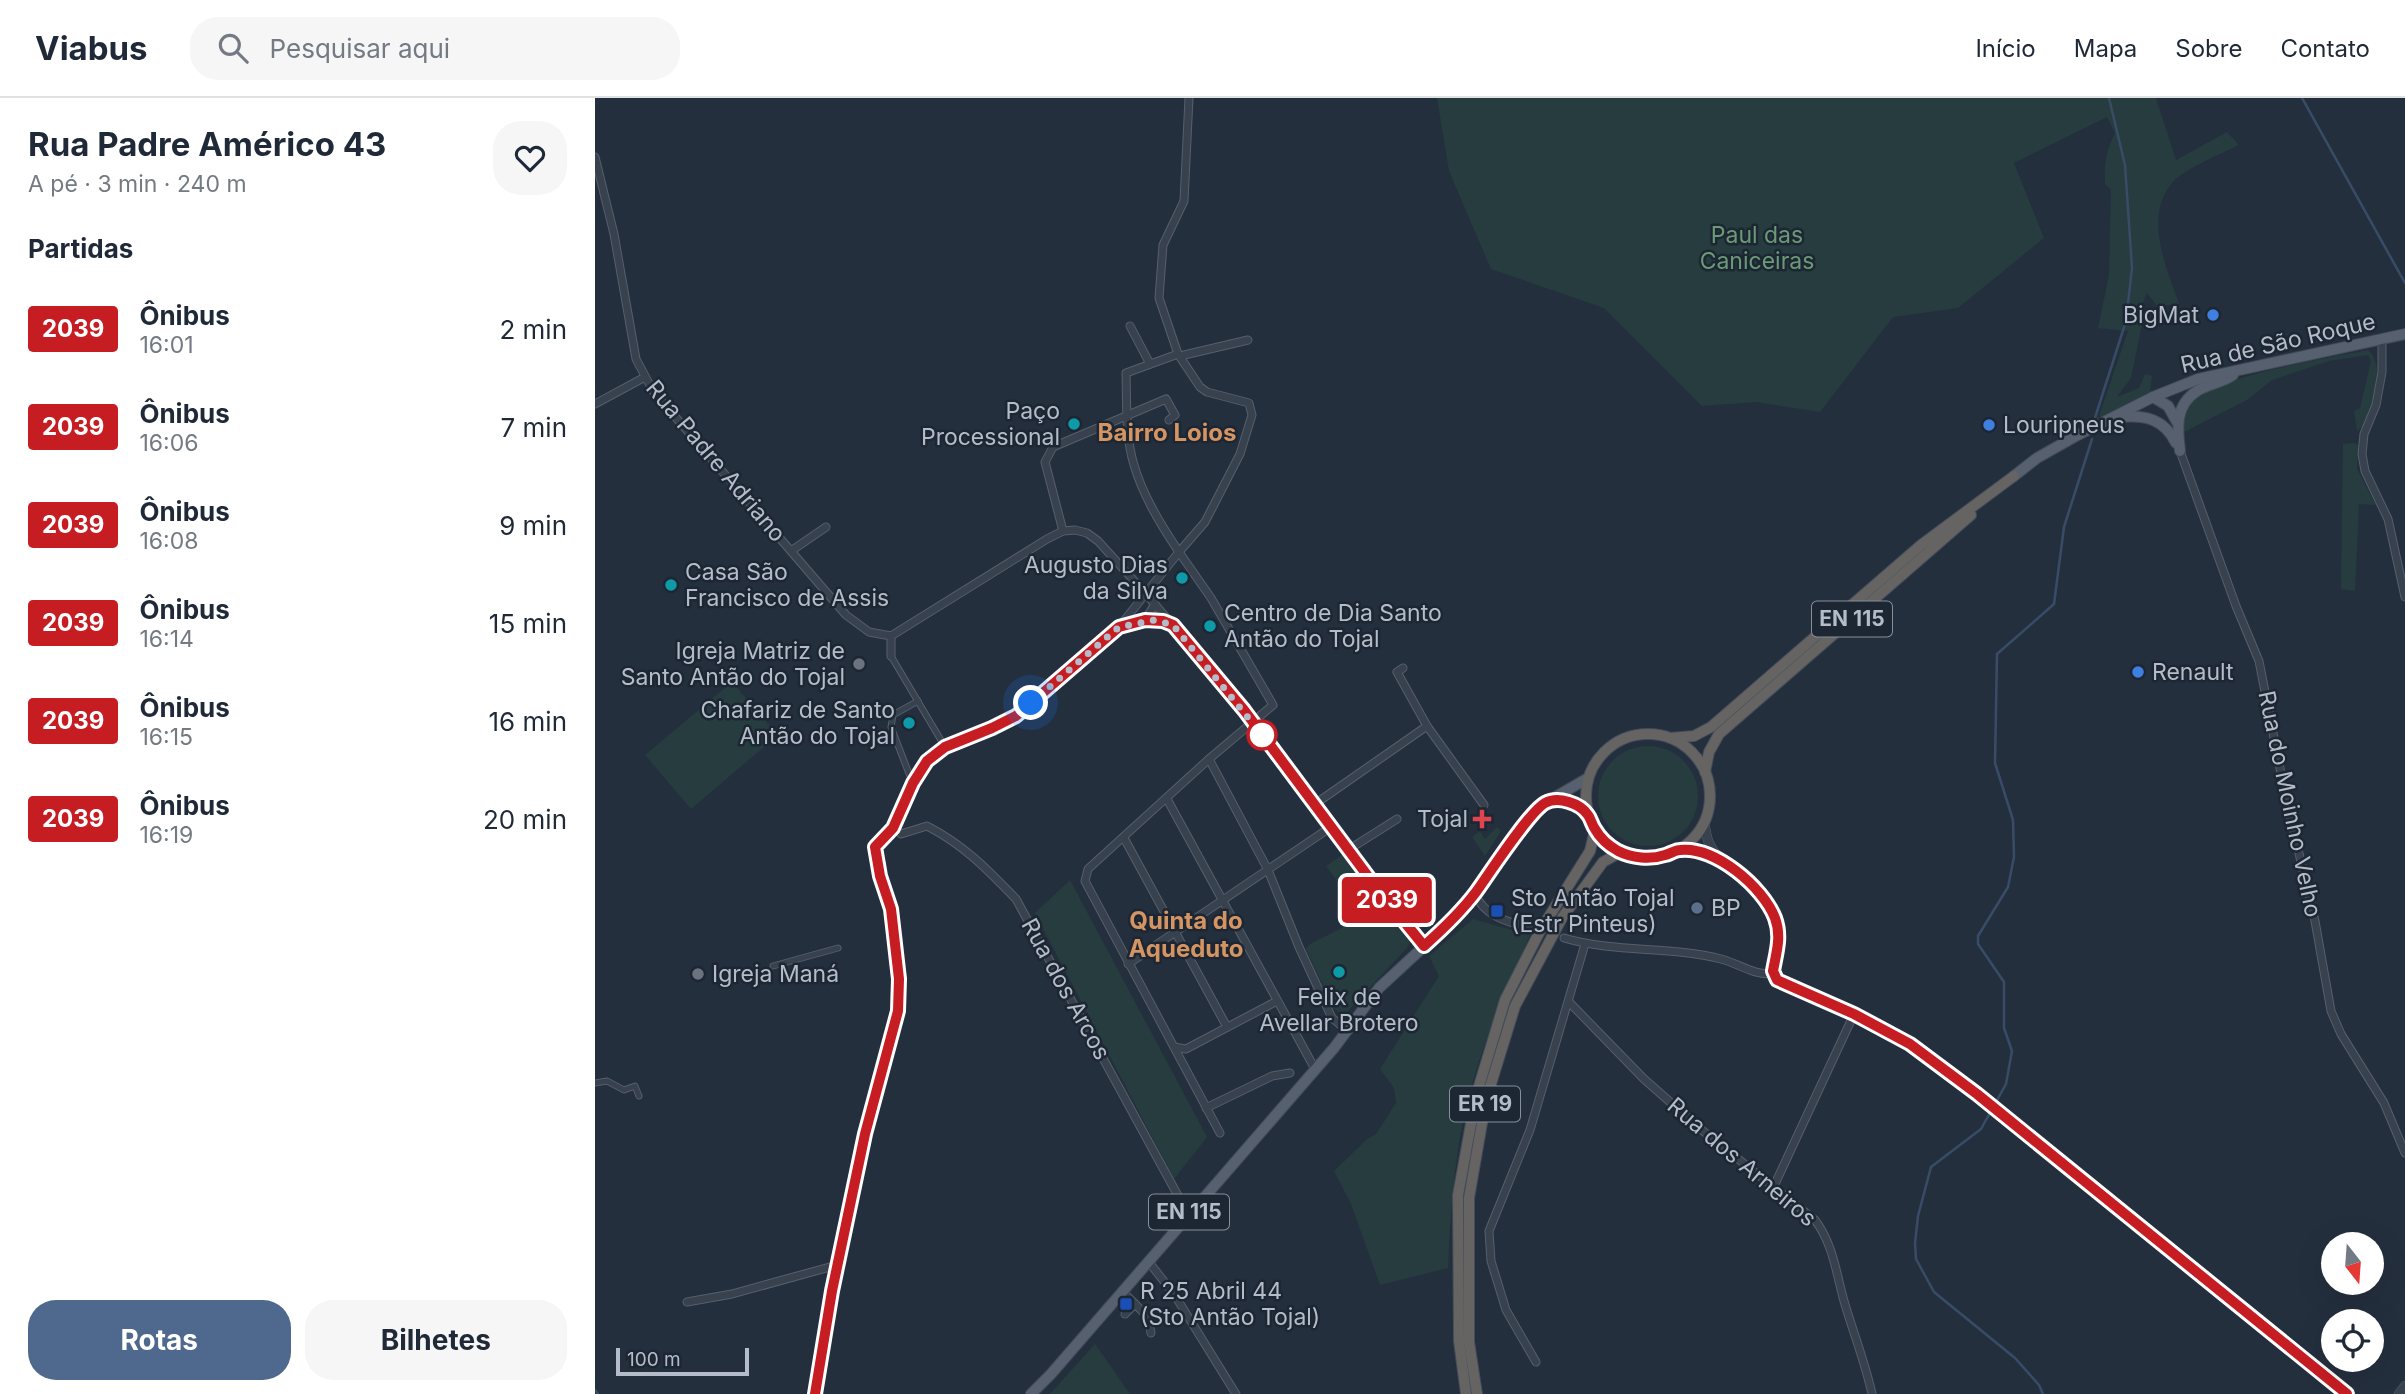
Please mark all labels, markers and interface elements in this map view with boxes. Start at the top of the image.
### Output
search box [190,17,680,80]
text: Viabus [35,28,148,68]
icon: search [214,29,252,67]
text: Pesquisar aqui [270,33,450,64]
text: Início [1975,34,2036,63]
text: Mapa [2074,34,2137,63]
text: Sobre [2175,34,2242,63]
text: Contato [2280,34,2370,63]
button: heart [493,121,567,195]
text: Rua Padre Américo 43 [28,124,386,164]
text: A pé · 3 min · 240 m [28,170,247,198]
park label: Paul das Caniceiras [1700,221,1814,275]
text: Partidas [28,233,133,264]
text: Ônibus [139,300,230,331]
place label: BigMat [2123,301,2199,329]
street label: Rua de São Roque [2178,307,2378,379]
marker: BigMat [2205,307,2221,323]
text: 2039 [42,314,104,343]
text: 2 min [499,314,567,345]
text: 16:01 [139,331,194,359]
street label: Rua Padre Adriano [640,374,792,548]
place label: Paço Processional [921,397,1060,451]
text: Ônibus [139,398,230,429]
place label: Louripneus [2003,411,2125,439]
text: 2039 [42,412,104,441]
text: 7 min [501,412,567,443]
marker: Paço Processional [1066,416,1082,432]
marker: Louripneus [1981,417,1997,433]
district label: Bairro Loios [1098,418,1236,447]
text: 16:06 [139,429,198,457]
text: Ônibus [139,496,230,527]
text: 2039 [42,510,104,539]
text: 9 min [499,510,567,541]
text: 16:08 [139,527,198,555]
place label: Augusto Dias da Silva [1024,551,1168,605]
place label: Casa São Francisco de Assis [685,558,889,612]
marker: Augusto Dias da Silva [1174,570,1190,586]
marker: Casa São Francisco de Assis [663,577,679,593]
text: Ônibus [139,594,230,625]
place label: Centro de Dia Santo Antão do Tojal [1224,599,1442,653]
road number: EN 115 [1812,602,1892,636]
text: 2039 [42,608,104,637]
text: 15 min [489,608,567,639]
marker: Centro de Dia Santo Antão do Tojal [1202,618,1218,634]
text: 16:14 [139,625,194,653]
place label: Igreja Matriz de Santo Antão do Tojal [621,637,845,691]
marker: Igreja Matriz de Santo Antão do Tojal [851,656,867,672]
place label: Renault [2152,658,2234,686]
marker: Renault [2130,664,2146,680]
your location [1013,685,1048,720]
street label: Rua do Moinho Velho [2252,688,2328,920]
text: Ônibus [139,692,230,723]
place label: Chafariz de Santo Antão do Tojal [701,696,895,750]
text: 2039 [42,706,104,735]
text: 16 min [489,706,567,737]
marker: Chafariz de Santo Antão do Tojal [901,715,917,731]
unlabelled marker [1247,720,1277,750]
text: 16:15 [139,723,193,751]
text: Ônibus [139,790,230,821]
text: 2039 [42,804,104,833]
text: 20 min [483,804,567,835]
place label: Tojal [1417,805,1468,833]
marker: Tojal [1474,811,1490,827]
text: 16:19 [139,821,193,849]
line badge: 2039 [1338,877,1436,923]
place label: Sto Antão Tojal (Estr Pinteus) [1511,884,1674,938]
text: 2039 [1356,885,1418,914]
place label: BP [1711,894,1741,922]
marker: BP [1689,900,1705,916]
marker: Sto Antão Tojal (Estr Pinteus) [1489,903,1505,919]
district label: Quinta do Aqueduto [1128,906,1244,963]
street label: Rua dos Arcos [1016,913,1116,1065]
place label: Igreja Maná [712,960,839,988]
marker: Felix de Avellar Brotero [1331,964,1347,980]
marker: Igreja Maná [690,966,706,982]
place label: Felix de Avellar Brotero [1259,983,1419,1037]
road number: ER 19 [1450,1086,1520,1122]
street label: Rua dos Arneiros [1662,1092,1822,1232]
road number: EN 115 [1149,1194,1229,1230]
north arrow [2321,1232,2383,1295]
map controls [2321,1232,2384,1372]
place label: R 25 Abril 44 (Sto Antão Tojal) [1140,1277,1320,1331]
marker: R 25 Abril 44 (Sto Antão Tojal) [1118,1296,1134,1312]
button: Rotas [28,1300,291,1380]
button: Bilhetes [305,1300,567,1380]
button: locate [2321,1309,2384,1372]
scale bar [616,1345,749,1377]
text: 100 m [627,1348,681,1371]

